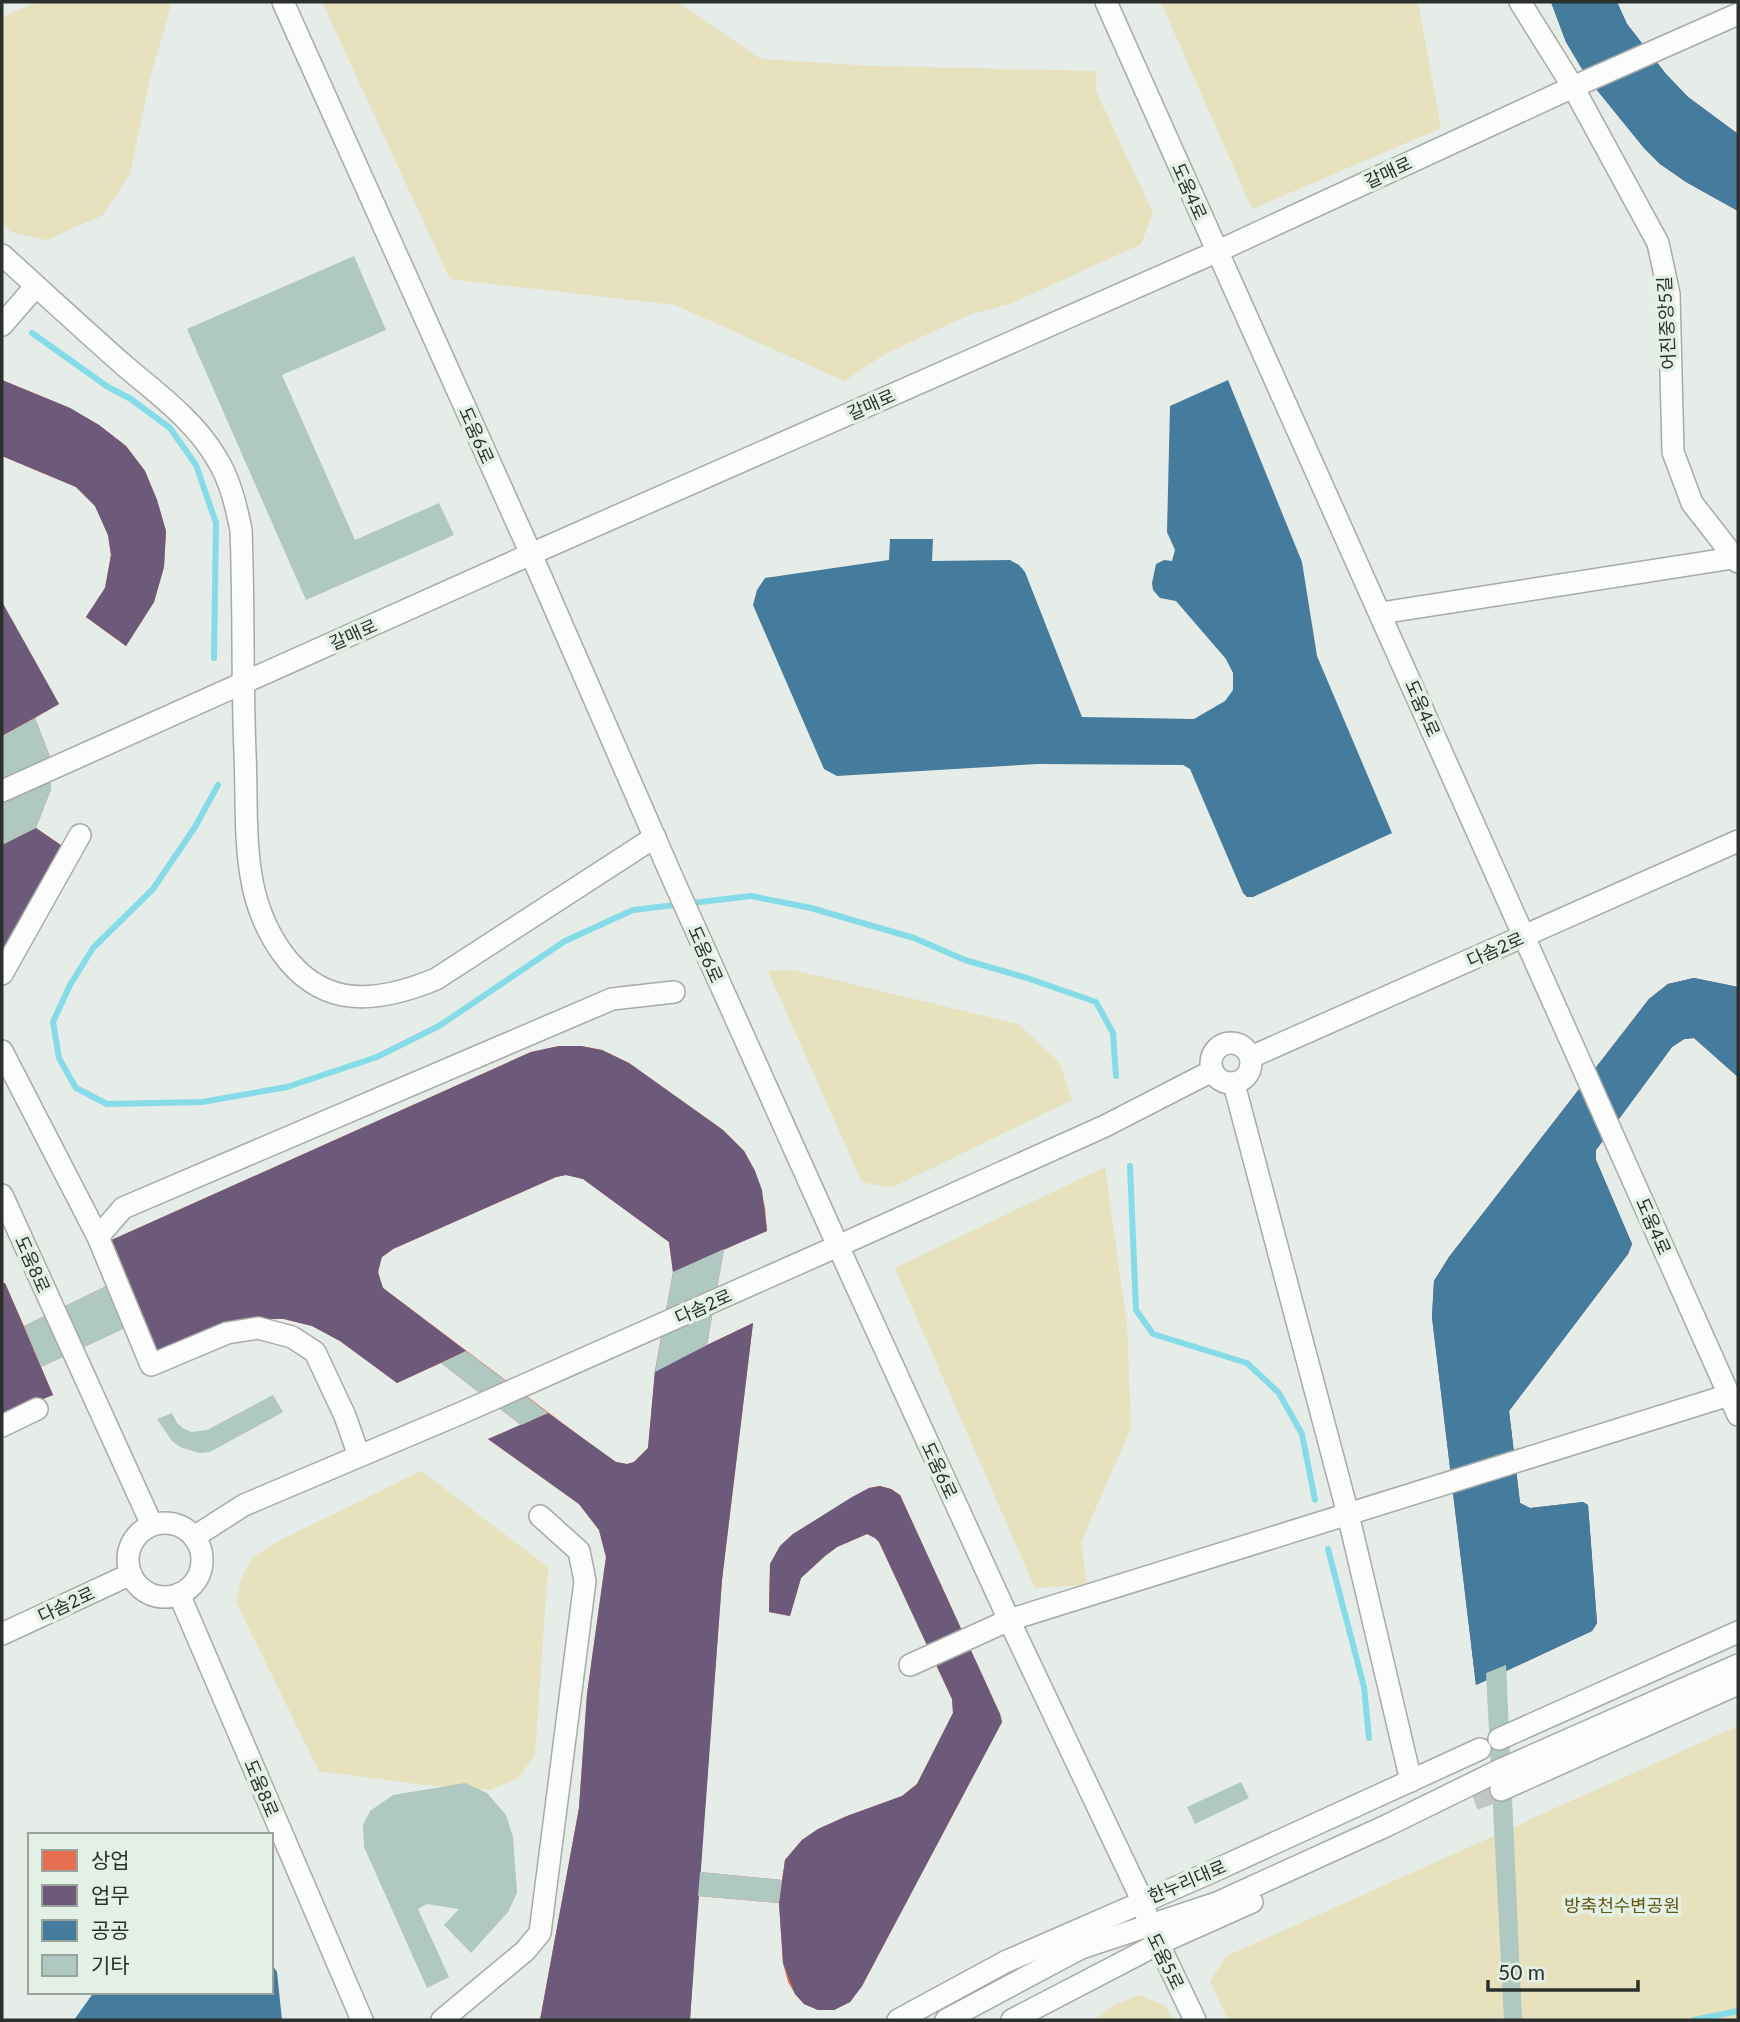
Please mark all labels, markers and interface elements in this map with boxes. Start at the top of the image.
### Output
street label: 갈매로 [1361,152,1415,192]
street label: 도움4로 [1168,159,1212,223]
street label: 어진중앙5길 [1653,276,1679,370]
street label: 갈매로 [844,384,898,424]
street label: 도움6로 [455,403,499,467]
street label: 갈매로 [326,614,380,654]
street label: 도움4로 [1401,676,1445,740]
street label: 도움6로 [684,922,728,986]
street label: 다솜2로 [1463,927,1527,971]
street label: 도움4로 [1632,1194,1676,1258]
street label: 도움8로 [11,1232,55,1296]
street label: 다솜2로 [671,1284,735,1328]
street label: 도움6로 [917,1438,963,1502]
street label: 다솜2로 [34,1581,98,1627]
street label: 도움8로 [240,1756,284,1820]
legend [28,1833,273,1994]
text: 상업 [91,1847,130,1872]
street label: 한누리대로 [1145,1855,1229,1907]
text: 업무 [91,1882,130,1907]
park label: 방축천수변공원 [1564,1894,1680,1916]
text: 공공 [91,1917,130,1942]
street label: 도움5로 [1143,1929,1189,1993]
scale bar [1488,1948,1638,1992]
text: 기타 [91,1952,130,1977]
text: 50 m [1498,1959,1545,1984]

